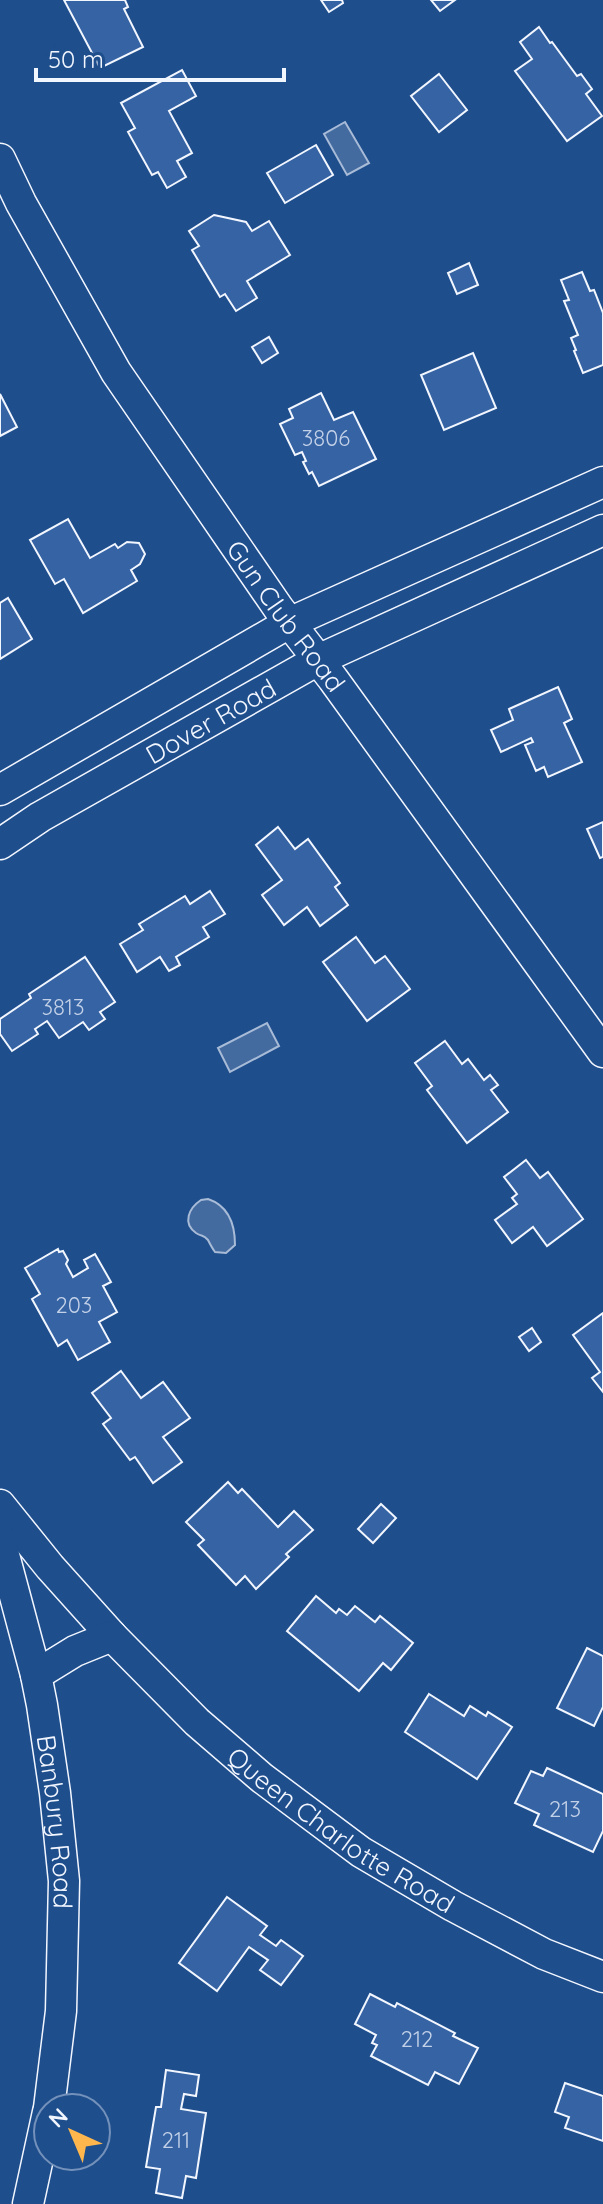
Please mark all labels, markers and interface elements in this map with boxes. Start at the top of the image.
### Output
scale bar [36,32,284,82]
text: 50 m [48,44,104,74]
house number: 3806 [302,424,350,452]
street label: Gun Club Road [220,533,353,698]
street label: Dover Road [139,671,281,771]
house number: 3813 [41,993,85,1021]
house number: 203 [56,1291,92,1319]
street label: Banbury Road [30,1733,81,1909]
street label: Queen Charlotte Road [221,1740,461,1920]
house number: 213 [549,1795,581,1823]
house number: 212 [401,2025,433,2053]
north arrow [32,2092,112,2172]
text: N [43,2102,74,2133]
house number: 211 [162,2126,190,2154]

